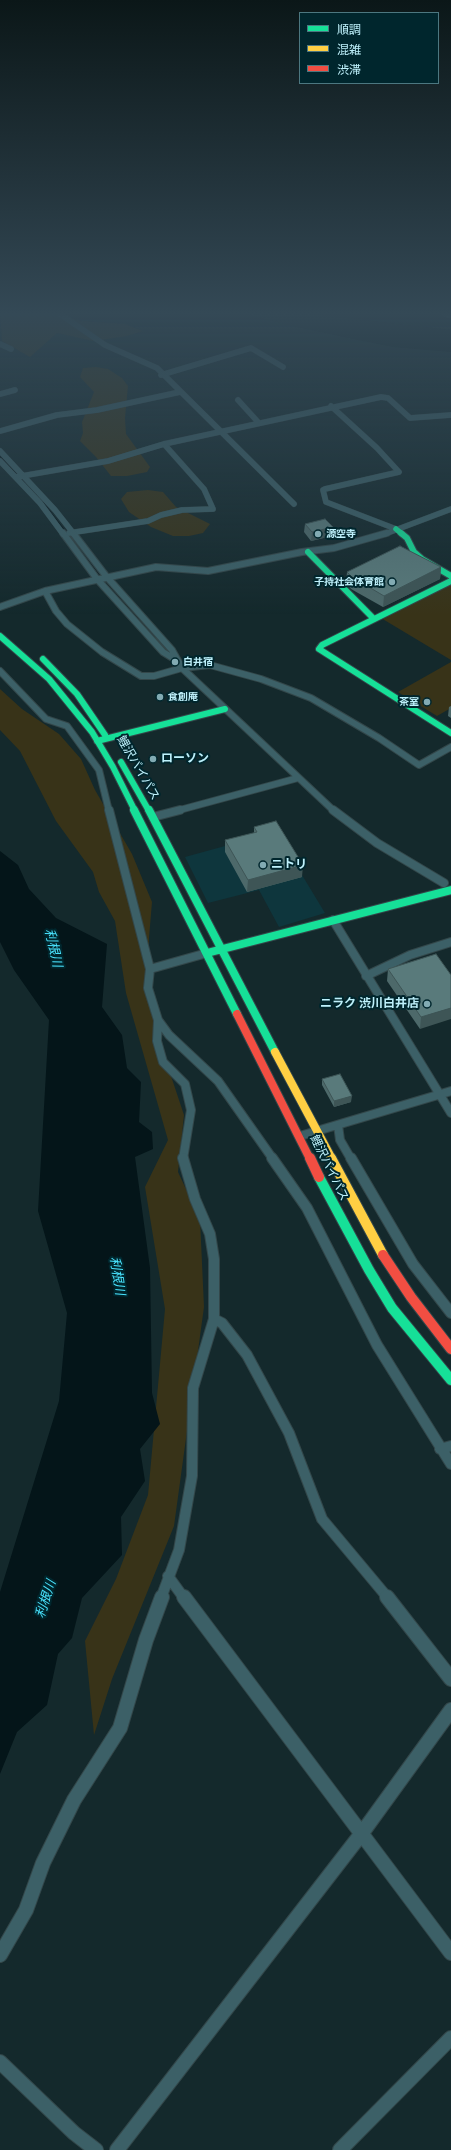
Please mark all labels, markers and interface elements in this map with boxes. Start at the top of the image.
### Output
legend [299,12,439,84]
text: 順調 [337,23,361,37]
text: 混雑 [337,43,361,57]
text: 渋滞 [337,63,361,77]
place label: 源空寺 [326,528,356,540]
marker: 源空寺 [313,529,323,539]
place label: 子持社会体育館 [314,576,384,588]
marker: 子持社会体育館 [387,577,397,587]
place label: 白井宿 [183,656,213,668]
marker: 白井宿 [170,657,180,667]
place label: 食創庵 [168,691,198,703]
marker: 食創庵 [155,692,165,702]
place label: 茶室 [399,696,419,708]
marker: 茶室 [422,697,432,707]
street label: 鯉沢バイパス [114,733,162,803]
place label: ローソン [161,752,209,766]
marker: ローソン [148,754,158,764]
place label: ニトリ [271,858,307,872]
marker: ニトリ [258,860,268,870]
water label: 利根川 [41,927,65,969]
place label: ニラク 渋川白井店 [320,997,419,1011]
marker: ニラク 渋川白井店 [422,999,432,1009]
street label: 鯉沢バイパス [307,1132,351,1204]
water label: 利根川 [106,1256,128,1296]
water label: 利根川 [33,1578,59,1620]

